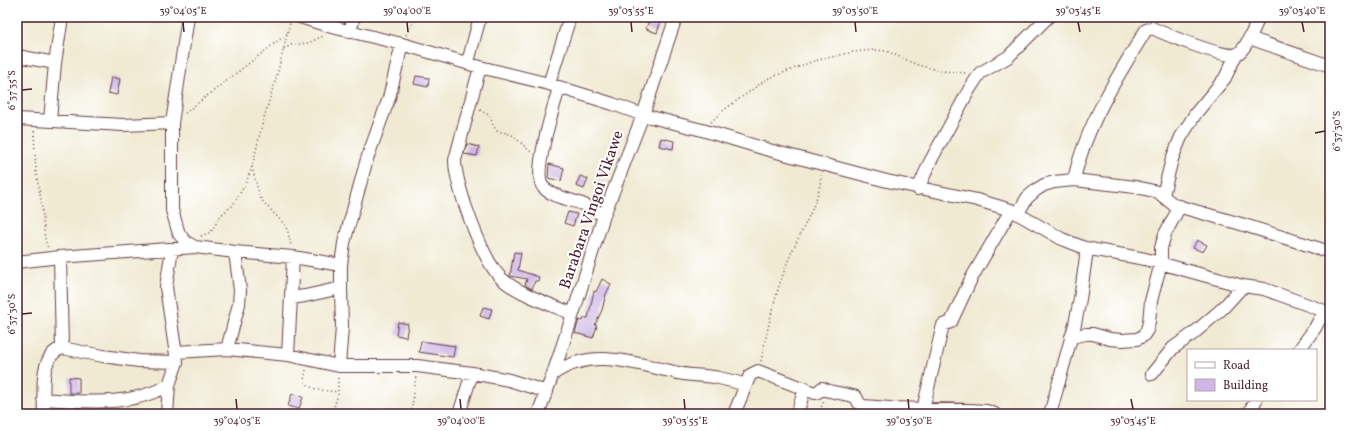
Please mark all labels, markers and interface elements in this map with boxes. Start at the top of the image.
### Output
text: 39°04'05"E [160,4,206,18]
text: 39°04'00"E [383,4,431,18]
text: 39°03'55"E [608,4,654,18]
text: 39°03'50"E [832,4,878,18]
text: 39°03'45"E [1055,4,1101,18]
text: 39°03'40"E [1279,4,1325,18]
text: 6°37'35"S [5,70,19,110]
text: 6°37'30"S [1330,111,1344,151]
street label: Barabara Vingoi Vikawe [554,128,630,292]
text: 6°37'30"S [5,294,19,334]
legend [1187,349,1317,401]
text: Road [1223,358,1250,374]
text: Building [1223,378,1268,394]
text: 39°04'05"E [214,414,260,428]
text: 39°04'00"E [437,414,485,428]
text: 39°03'55"E [662,414,708,428]
text: 39°03'50"E [886,414,932,428]
text: 39°03'45"E [1110,414,1156,428]

